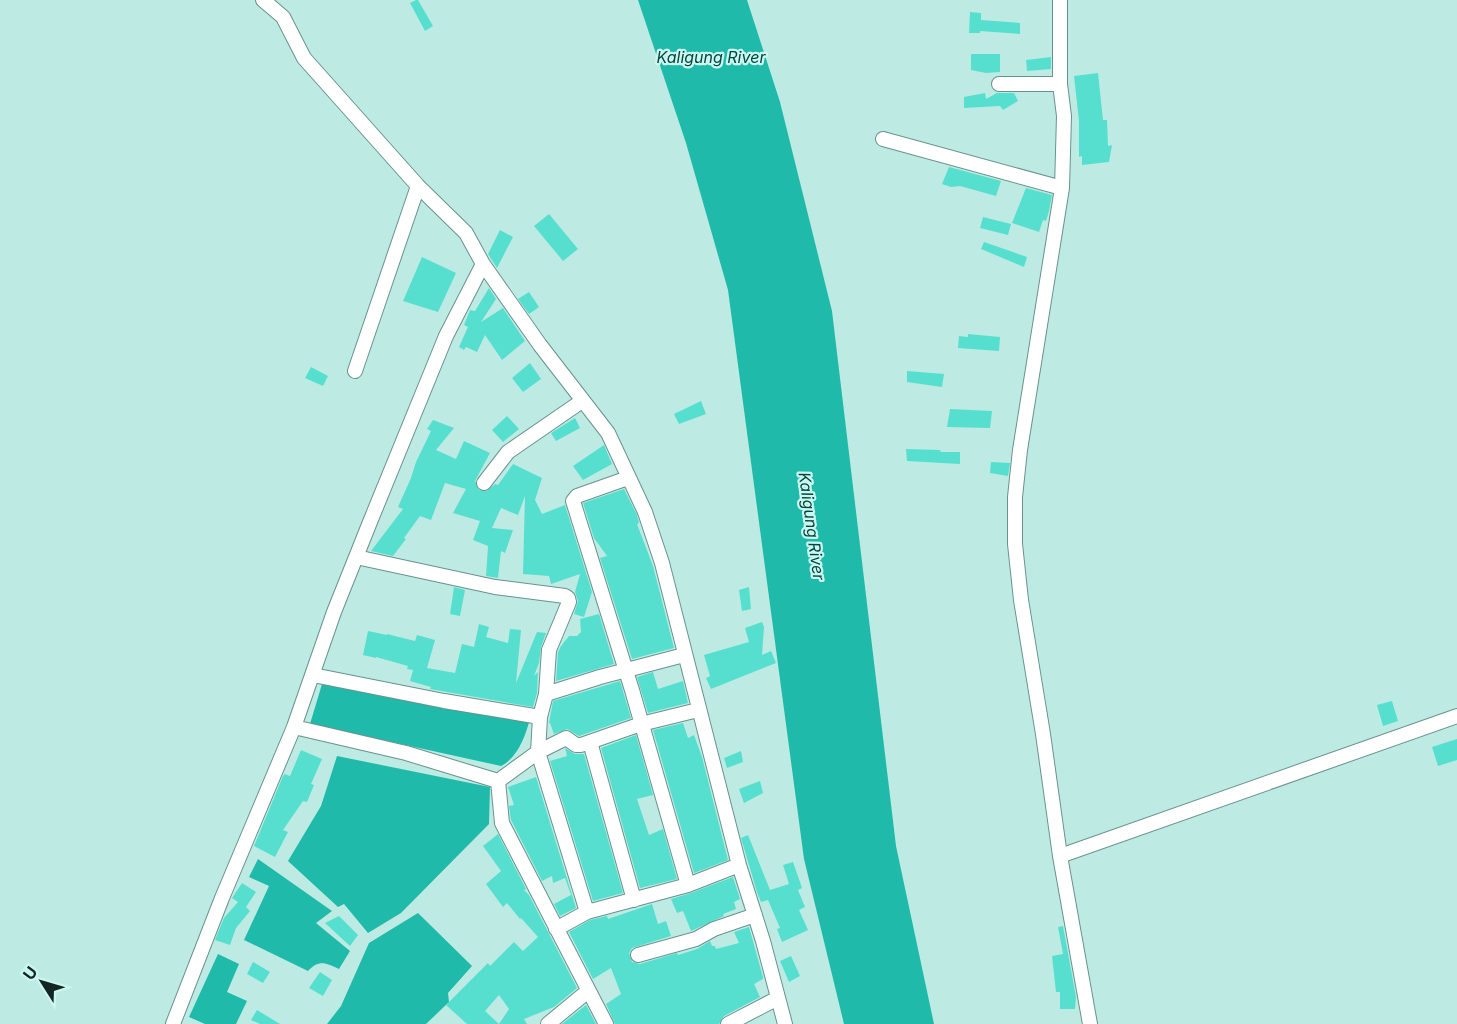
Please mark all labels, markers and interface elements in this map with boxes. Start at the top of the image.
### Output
water label: Kaligung River [657,47,766,67]
water label: Kaligung River [795,471,830,582]
north arrow [12,952,72,1012]
text: U [19,962,42,984]

